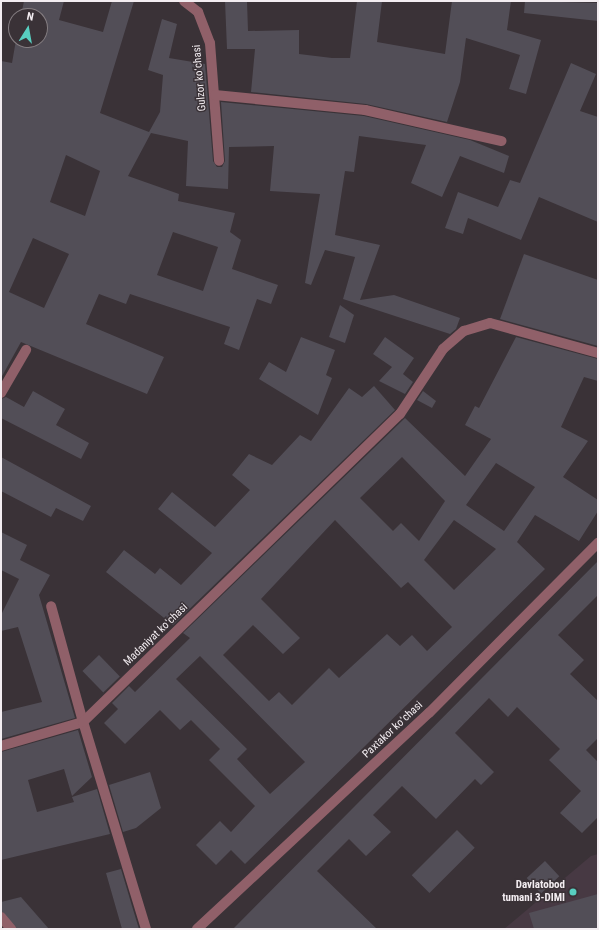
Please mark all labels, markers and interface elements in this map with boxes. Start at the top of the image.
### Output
north arrow [8,8,48,48]
text: N [26,10,35,24]
street label: Gulzor koʻchasi [191,44,209,112]
street label: Madaniyat koʻchasi [121,601,191,669]
street label: Paxtakor koʻchasi [360,699,426,761]
place label: Davlatobod tumani 3-DIMI [502,879,565,905]
marker: Davlatobod tumani 3-DIMI [568,887,578,897]

